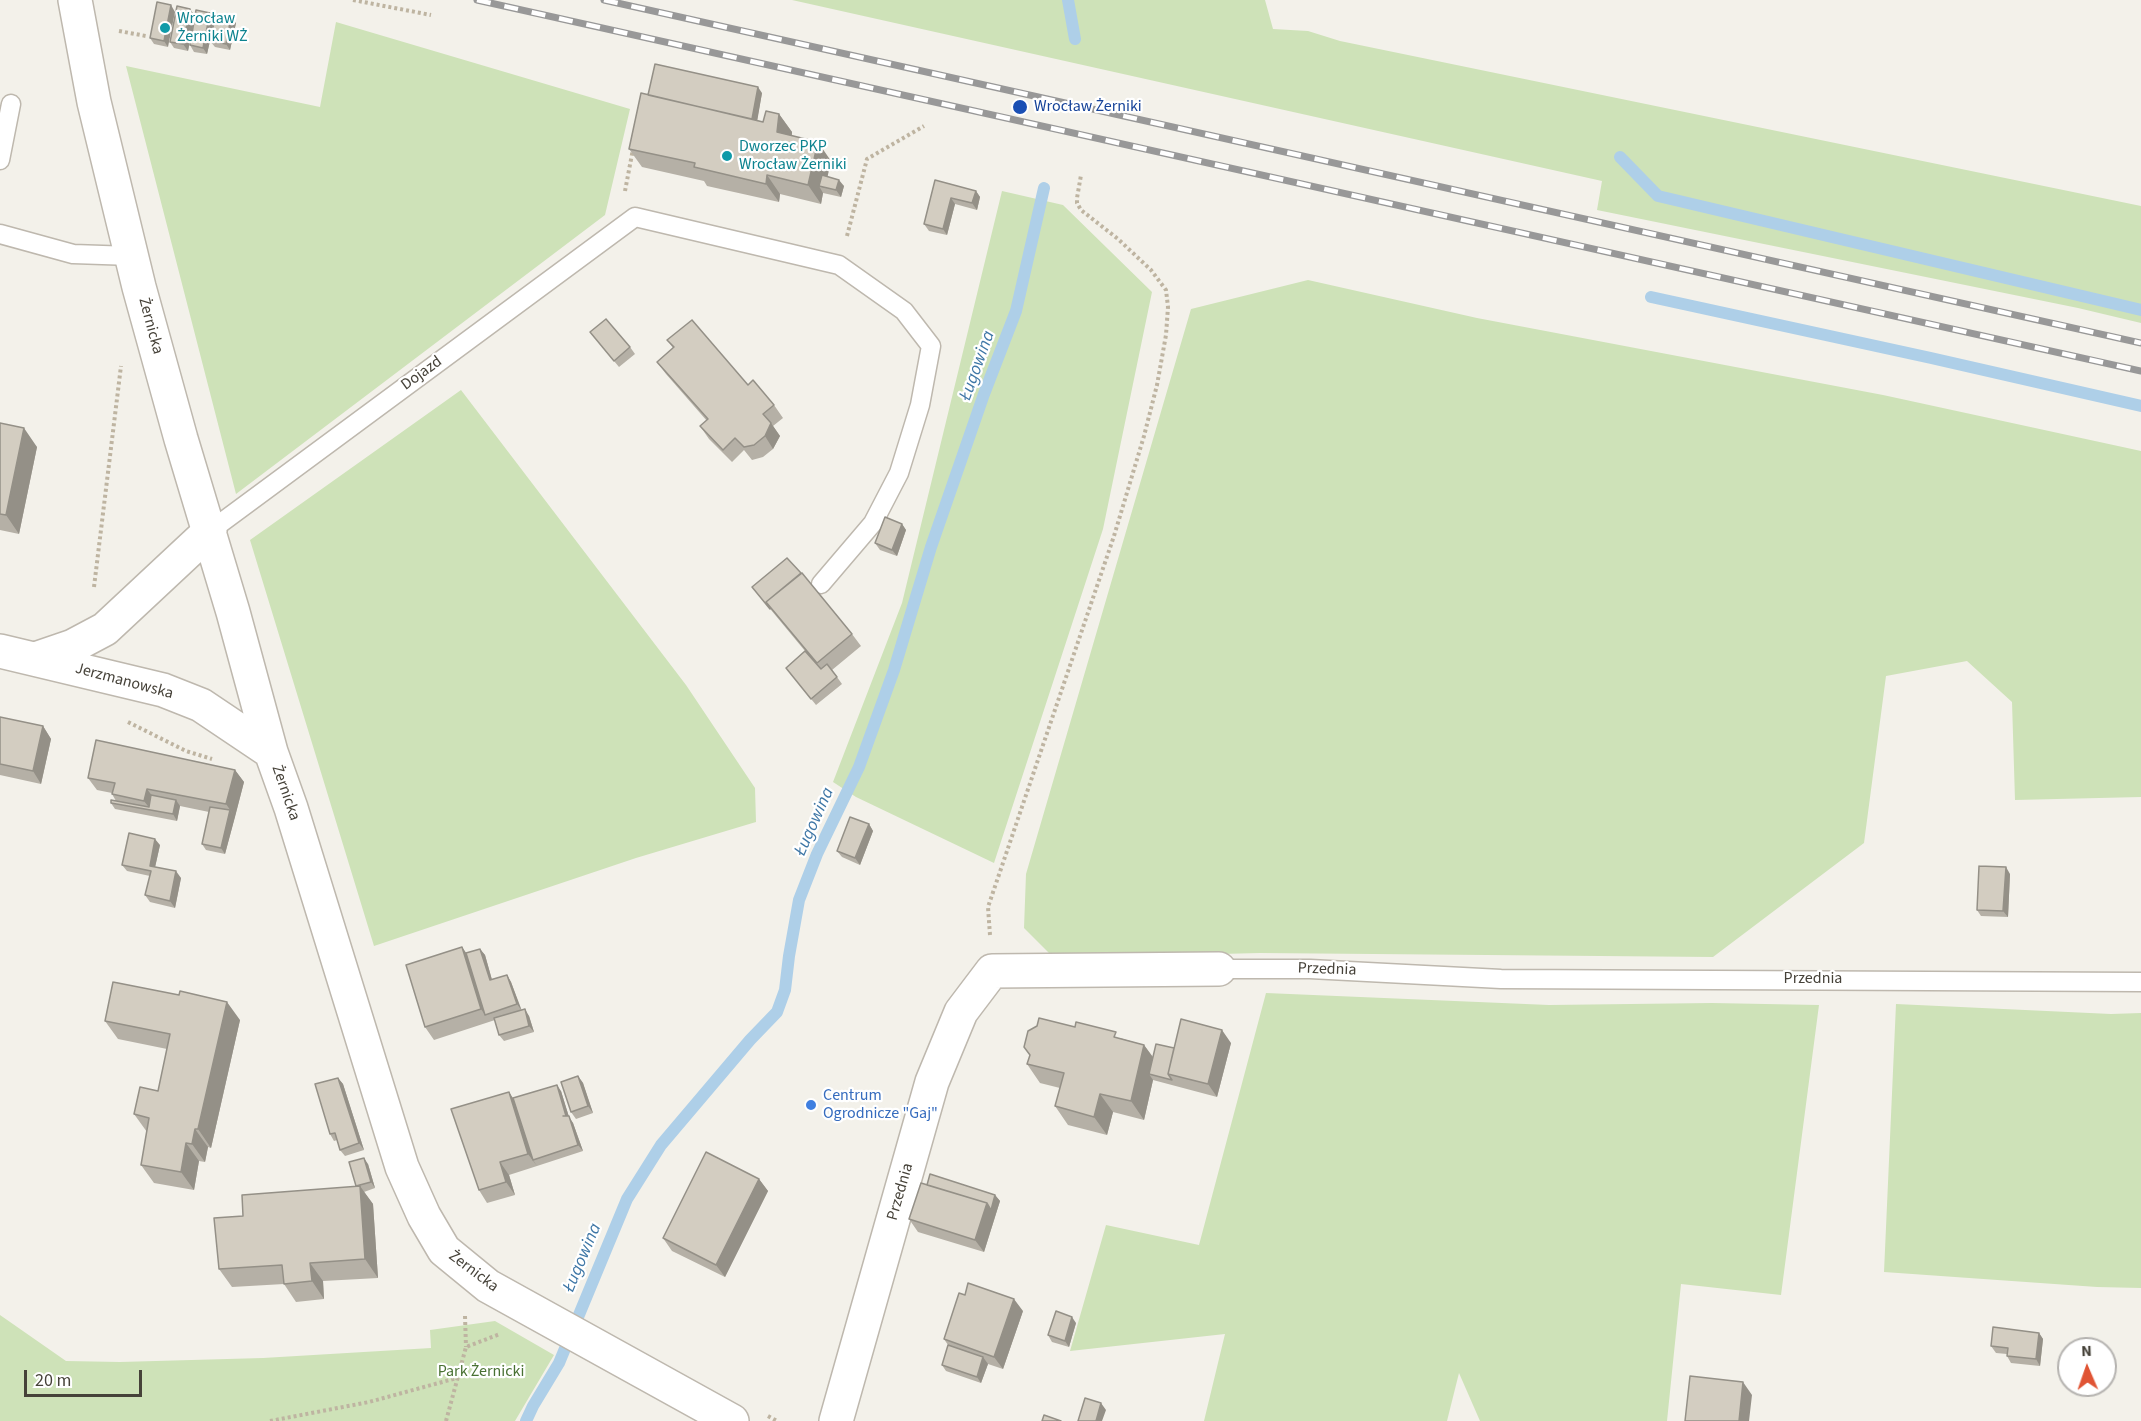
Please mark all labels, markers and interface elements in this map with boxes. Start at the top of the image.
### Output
place label: Wrocław Żerniki WŻ [177,9,248,47]
marker: Wrocław Żerniki WŻ [158,21,172,35]
place label: Wrocław Żerniki [1034,97,1142,117]
marker: Wrocław Żerniki [1011,98,1029,116]
place label: Dworzec PKP Wrocław Żerniki [739,137,847,175]
marker: Dworzec PKP Wrocław Żerniki [720,149,734,163]
street label: Żernicka [133,296,167,356]
water label: Ługowina [955,328,1001,404]
street label: Dojazd [398,353,446,395]
street label: Jerzmanowska [73,660,175,704]
street label: Żernicka [267,763,303,823]
water label: Ługowina [790,784,840,860]
street label: Przednia [1297,959,1357,981]
street label: Przednia [1784,969,1842,989]
place label: Centrum Ogrodnicze "Gaj" [823,1086,938,1124]
marker: Centrum Ogrodnicze "Gaj" [804,1098,818,1112]
street label: Przednia [884,1161,918,1223]
water label: Ługowina [559,1220,607,1296]
street label: Żernicka [444,1247,502,1297]
north arrow [2057,1337,2117,1397]
text: N [2081,1340,2092,1362]
scale bar [27,1358,146,1396]
park label: Park Żernicki [438,1362,524,1382]
text: 20 m [35,1368,71,1393]

